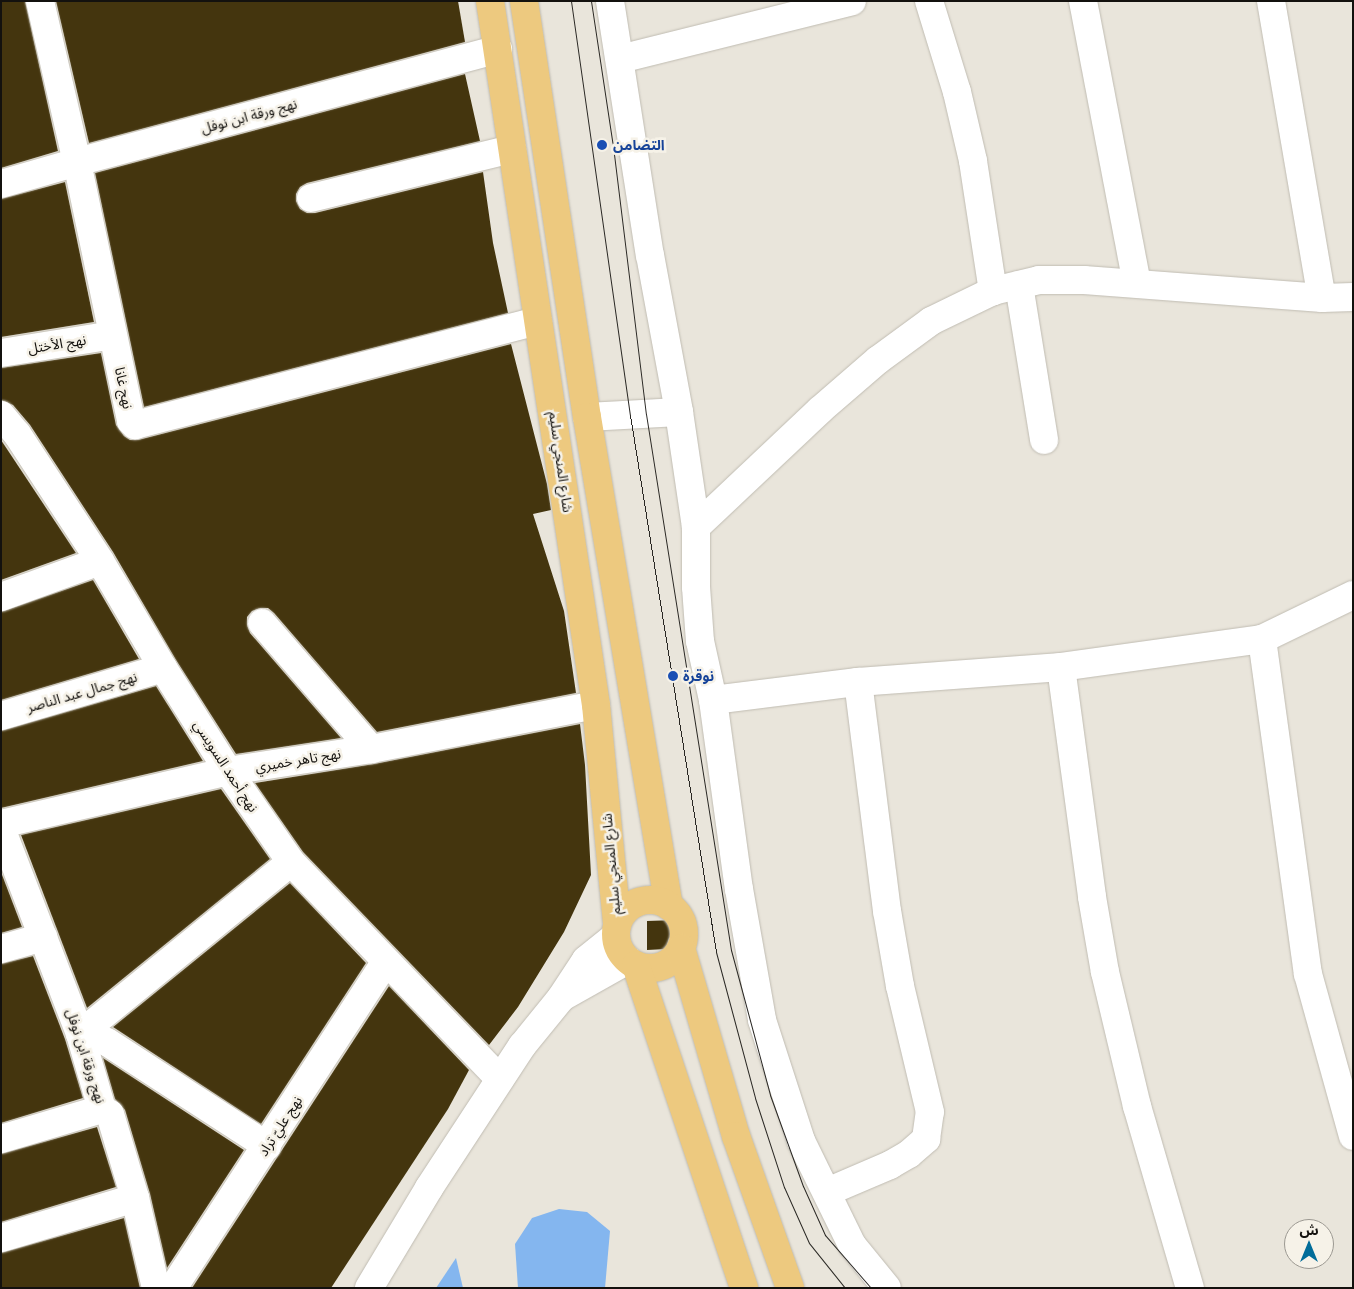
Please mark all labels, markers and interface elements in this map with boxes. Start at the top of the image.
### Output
street label: نهج ورقة ابن نوفل [199,95,299,137]
place label: التضامن [613,137,665,153]
marker: التضامن [595,138,609,152]
street label: نهج الأختل [27,331,87,357]
street label: نهج غانا [111,365,137,411]
street label: شارع المنجي سليم [546,410,576,514]
street label: نهج جمال عبد الناصر [25,668,139,716]
place label: نوقرة [683,668,714,684]
marker: نوقرة [667,670,679,682]
street label: نهج أحمد السويسي [190,717,262,815]
street label: نهج تاهر خميري [254,745,342,775]
street label: شارع المنجي سليم [598,813,624,915]
street label: نهج ورقة ابن نوفل [63,1006,109,1106]
street label: نهج عليّ تراد [254,1093,306,1159]
north arrow [1284,1219,1334,1269]
text: ش [1299,1222,1319,1238]

